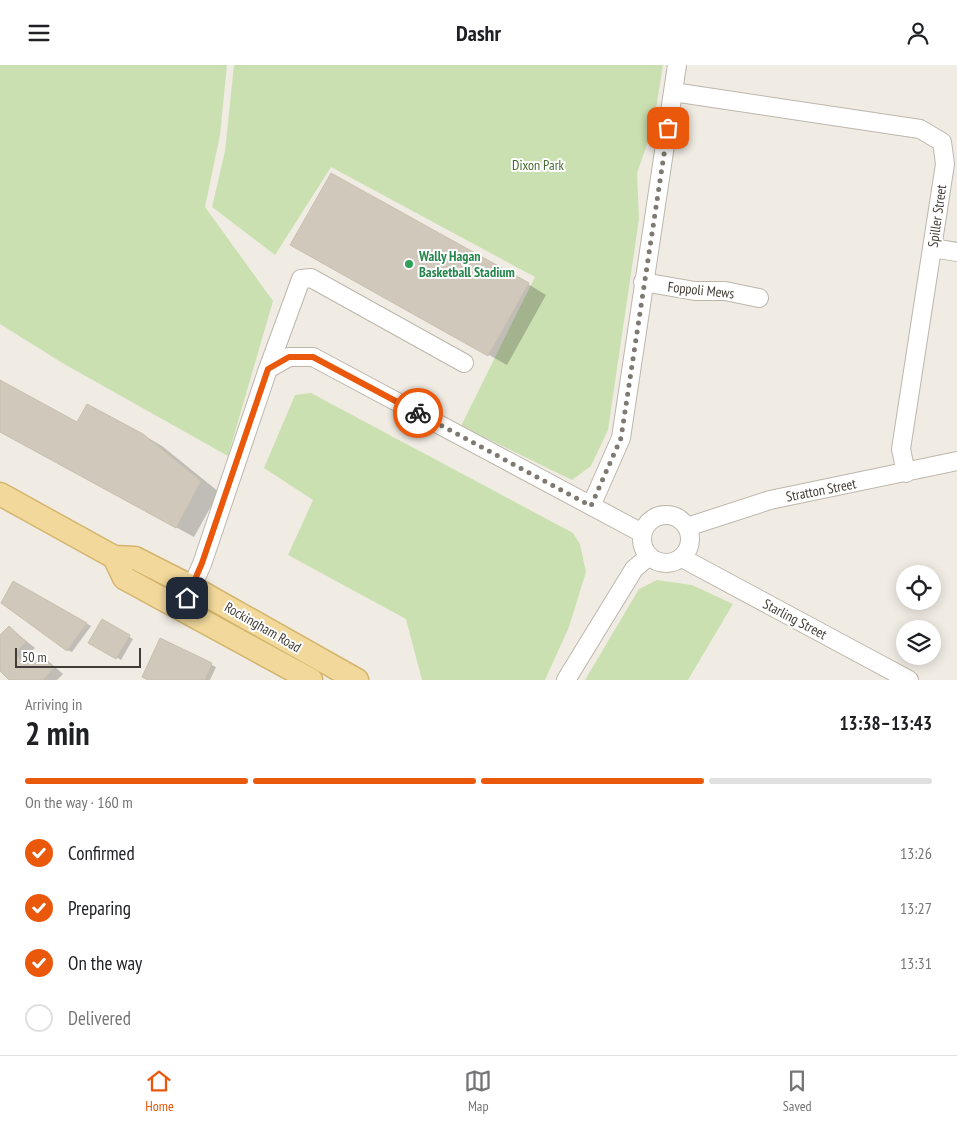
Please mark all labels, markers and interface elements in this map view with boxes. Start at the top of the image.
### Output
icon: menu [25,19,53,47]
text: Dashr [456,19,501,47]
icon: person [904,19,932,47]
pin [647,107,689,149]
icon: bag [654,114,682,142]
park label: Dixon Park [512,156,564,174]
street label: Spiller Street [924,183,950,249]
place label: Wally Hagan Basketball Stadium [418,247,515,281]
marker: Wally Hagan Basketball Stadium [403,258,415,270]
street label: Foppoli Mews [667,278,735,302]
courier [393,388,443,438]
icon: bike [404,399,432,427]
street label: Stratton Street [784,474,858,506]
map controls [896,565,941,665]
button: locate [896,565,941,610]
pin [166,577,208,619]
icon: home [173,584,201,612]
street label: Starling Street [760,595,830,643]
street label: Rockingham Road [221,598,305,656]
button: layers [896,620,941,665]
scale bar [15,645,141,668]
text: 50 m [22,648,47,666]
text: Arriving in [25,694,82,714]
text: 13:38–13:43 [839,711,932,735]
text: 2 min [25,712,90,754]
text: On the way · 160 m [25,792,133,812]
icon: check [25,839,53,867]
text: Confirmed [68,841,135,865]
text: 13:26 [900,843,932,863]
icon: check [25,894,53,922]
text: Preparing [68,896,131,920]
text: 13:27 [900,898,932,918]
icon: check [25,949,53,977]
text: On the way [68,951,142,975]
text: 13:31 [900,953,932,973]
text: Delivered [68,1006,131,1030]
tab: Home [145,1067,174,1115]
tab: Map [464,1067,492,1115]
tab: Saved [783,1067,812,1115]

